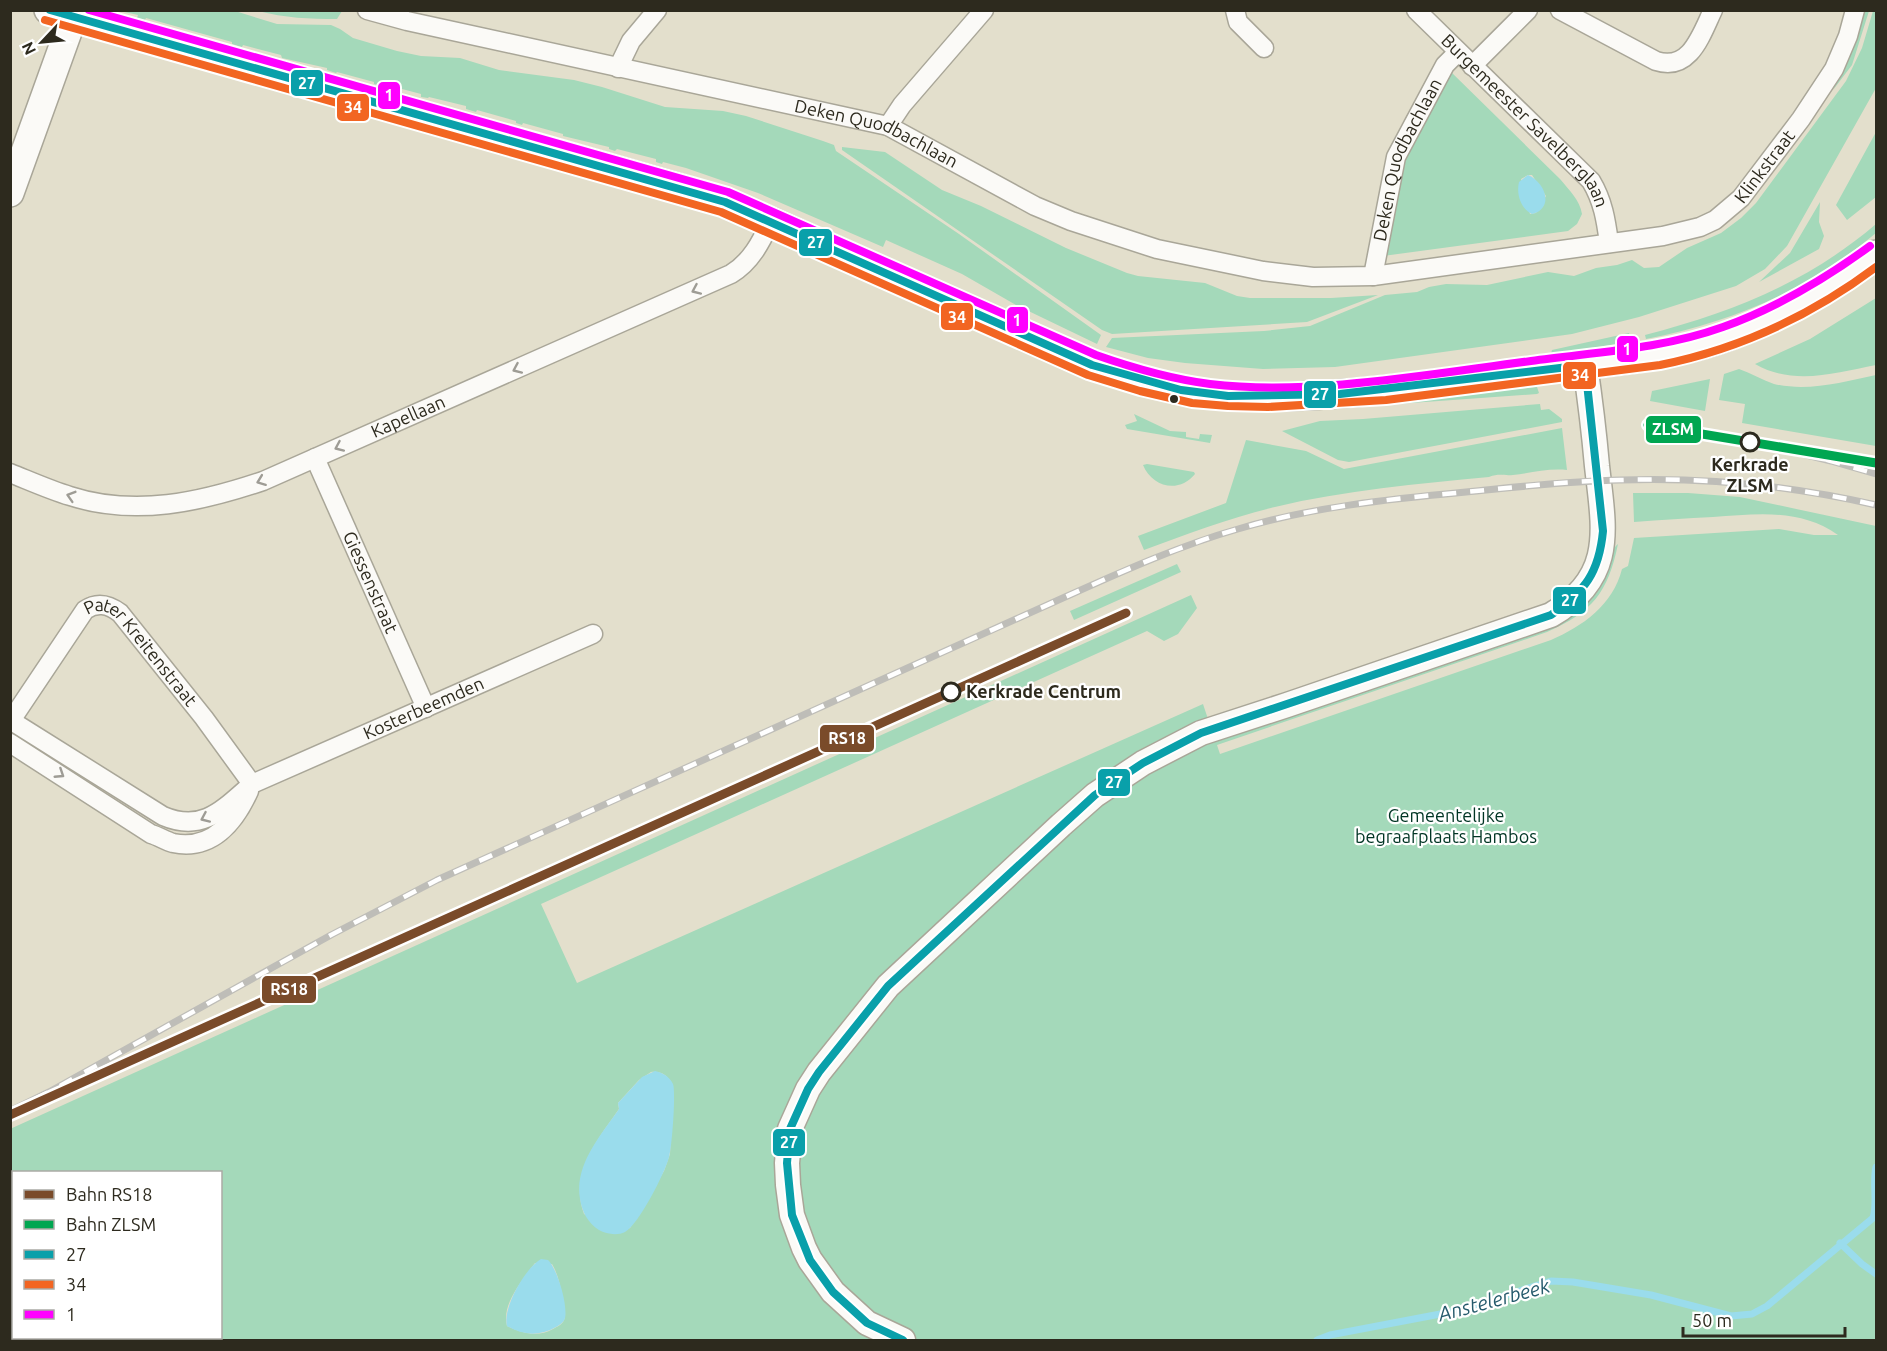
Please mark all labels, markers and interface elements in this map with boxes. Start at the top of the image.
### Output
north arrow [12,12,72,72]
street label: Burgemeester Savelberglaan [1438,30,1613,210]
text: N [18,39,39,58]
line badge: 27 [290,69,324,97]
text: 27 [298,74,316,92]
street label: Deken Quodbachlaan [1369,75,1445,243]
line badge: 1 [377,81,401,110]
text: 1 [384,86,394,104]
line badge: 34 [336,93,370,122]
street label: Deken Quodbachlaan [793,95,962,171]
text: 34 [344,98,362,116]
street label: Klinkstraat [1730,125,1798,207]
line badge: 27 [798,228,833,257]
text: 27 [807,233,825,251]
one-way arrow [691,283,702,295]
line badge: 34 [940,302,974,331]
line badge: 1 [1006,306,1029,334]
text: 34 [948,308,966,326]
text: 1 [1012,311,1022,329]
line badge: 1 [1616,335,1639,363]
text: 1 [1622,340,1632,358]
one-way arrow [513,361,524,373]
line badge: 34 [1562,361,1597,390]
text: 34 [1571,366,1589,384]
line badge: 27 [1303,380,1337,409]
text: 27 [1311,385,1329,403]
street label: Kapellaan [368,391,448,441]
unlabelled marker [1168,393,1180,405]
line badge: ZLSM [1645,415,1702,444]
text: ZLSM [1652,420,1694,438]
marker: Kerkrade ZLSM [1740,432,1760,452]
one-way arrow [334,440,345,452]
place label: Kerkrade ZLSM [1711,454,1789,495]
one-way arrow [257,474,267,487]
one-way arrow [66,491,77,503]
street label: Giessenstraat [340,528,402,636]
line badge: 27 [1552,586,1587,615]
text: 27 [1561,591,1579,609]
street label: Pater Kreitenstraat [80,594,201,710]
street label: Kosterbeemden [360,672,487,743]
place label: Kerkrade Centrum [966,681,1121,701]
marker: Kerkrade Centrum [941,682,961,702]
line badge: RS18 [819,724,875,753]
text: RS18 [828,729,866,747]
one-way arrow [53,767,64,778]
line badge: 27 [1097,768,1131,797]
text: 27 [1105,773,1123,791]
park label: Gemeentelijke begraafplaats Hambos [1355,805,1537,846]
one-way arrow [200,811,211,823]
line badge: RS18 [261,975,317,1004]
text: RS18 [270,980,308,998]
line badge: 27 [772,1128,806,1157]
text: 27 [780,1133,798,1151]
legend [12,1171,222,1339]
text: Bahn RS18 [66,1184,152,1204]
text: Bahn ZLSM [66,1214,156,1234]
text: 27 [66,1244,86,1264]
water label: Anstelerbeek [1434,1273,1553,1326]
text: 34 [66,1274,86,1294]
scale bar [1683,1300,1845,1338]
text: 1 [66,1304,76,1324]
text: 50 m [1692,1310,1732,1330]

